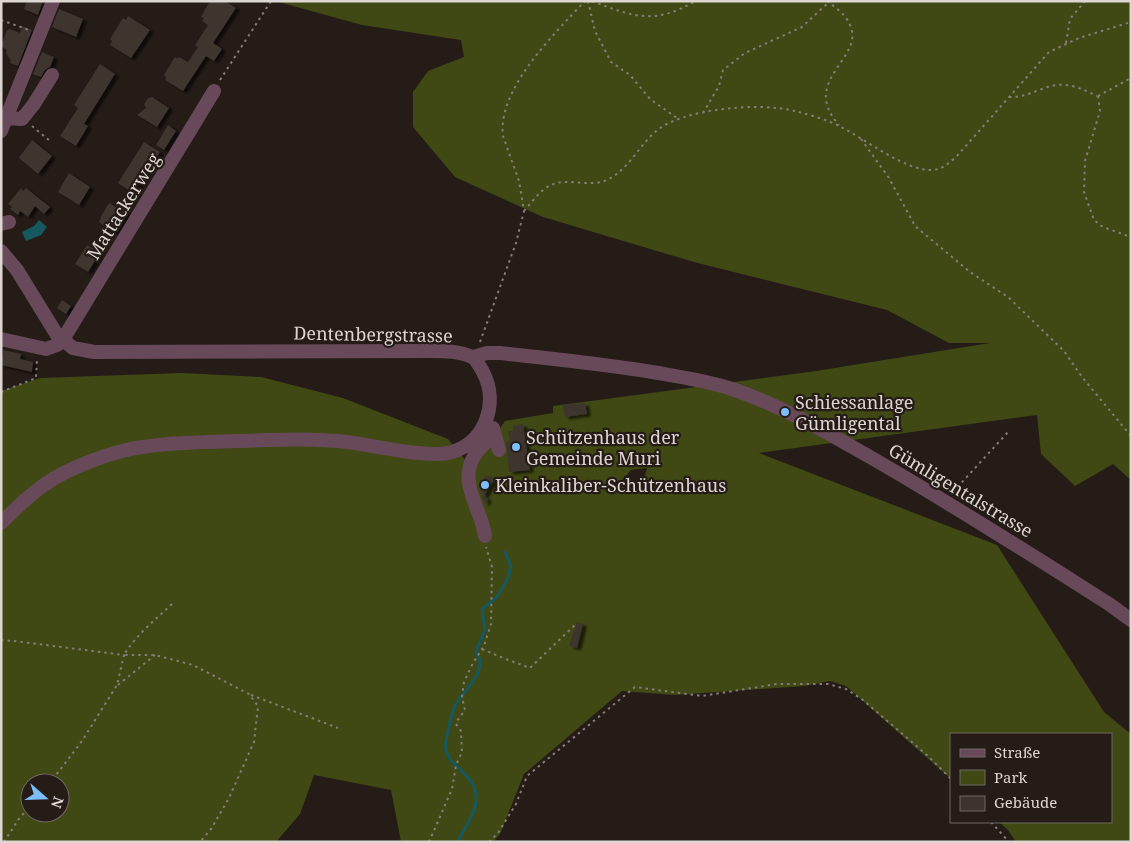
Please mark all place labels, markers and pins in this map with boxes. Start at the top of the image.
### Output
place label: Schiessanlage Gümligental [795,390,913,435]
marker: Schiessanlage Gümligental [779,406,791,418]
place label: Schützenhaus der Gemeinde Muri [526,425,680,470]
marker: Schützenhaus der Gemeinde Muri [510,441,522,453]
place label: Kleinkaliber-Schützenhaus [495,473,726,497]
marker: Kleinkaliber-Schützenhaus [479,479,491,491]

